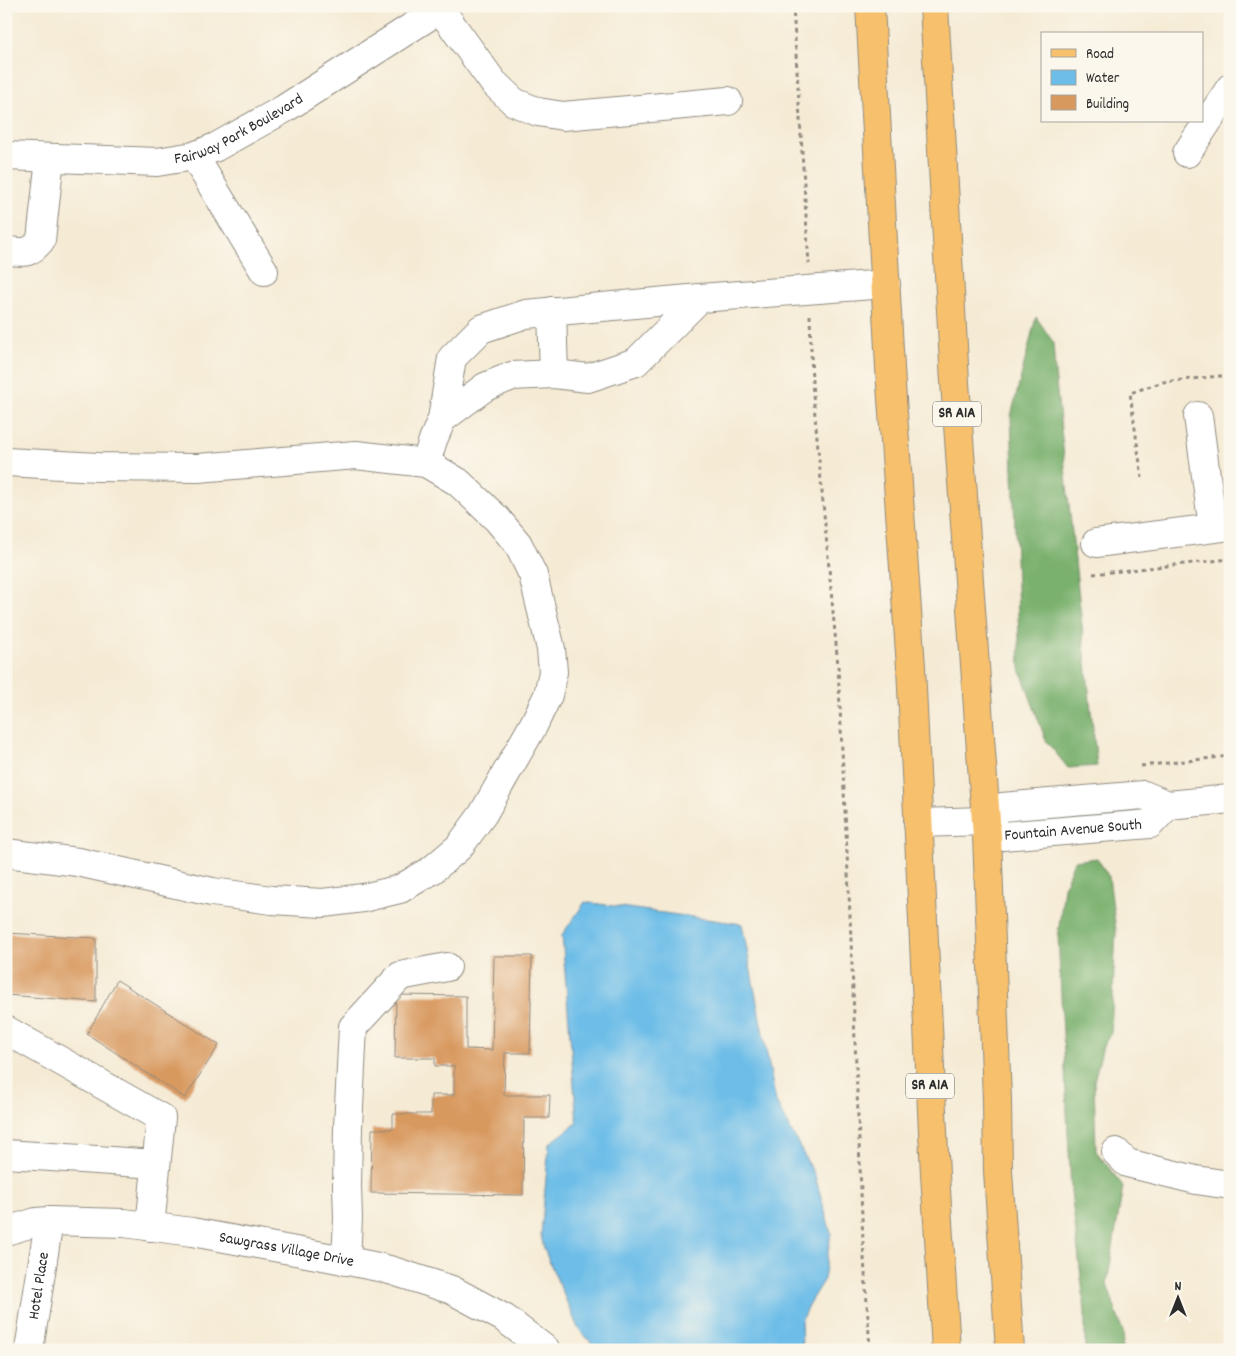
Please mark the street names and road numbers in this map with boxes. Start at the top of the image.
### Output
street label: Fairway Park Boulevard [173,88,308,171]
road number: SR A1A [933,402,981,426]
street label: Fountain Avenue South [1003,813,1143,847]
road number: SR A1A [906,1074,954,1098]
street label: Sawgrass Village Drive [217,1226,356,1273]
street label: Hotel Place [22,1250,56,1321]

